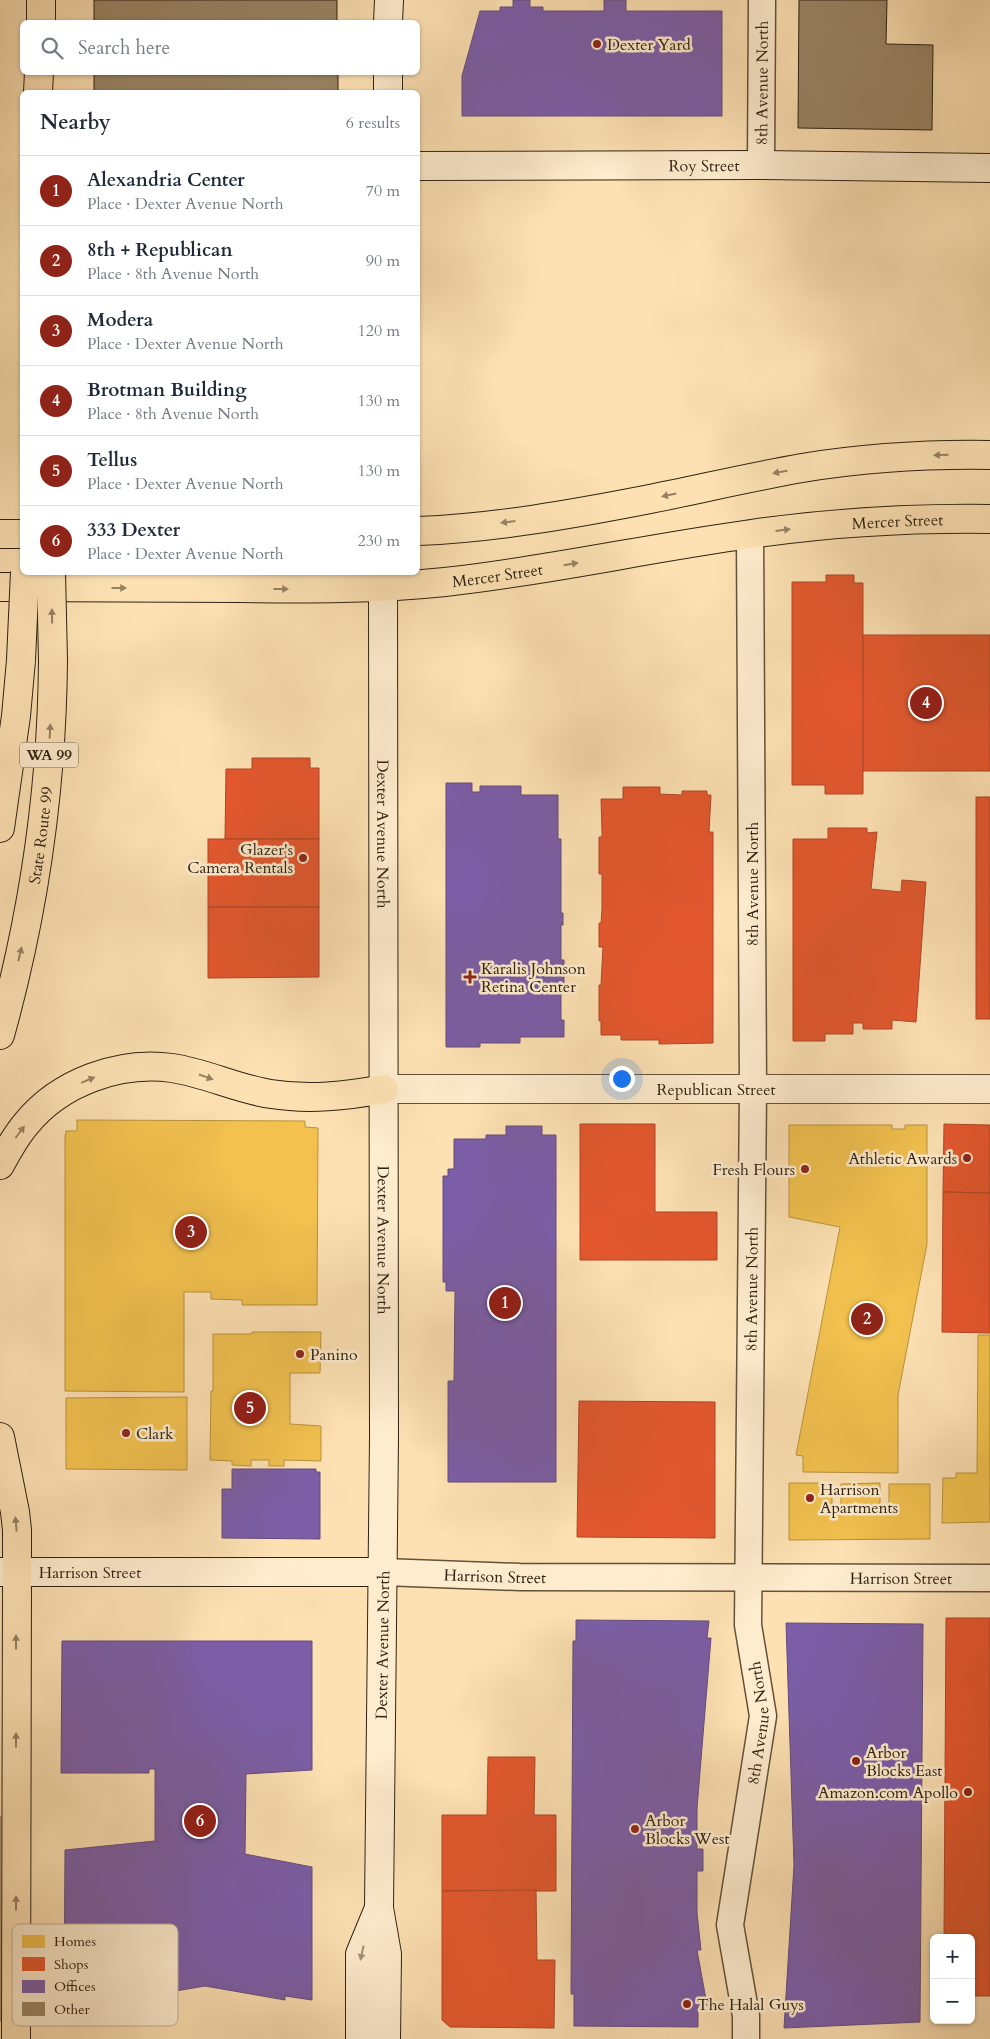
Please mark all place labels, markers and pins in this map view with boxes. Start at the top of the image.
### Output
place label: Dexter Yard [607,34,691,56]
marker: Dexter Yard [591,38,603,50]
pin: 4 [910,684,942,722]
place label: Glazer's Camera Rentals [187,839,293,879]
marker: Glazer's Camera Rentals [297,852,309,864]
place label: Karalis Johnson Retina Center [481,958,586,998]
marker: Karalis Johnson Retina Center [463,970,477,984]
place label: Athletic Awards [848,1148,957,1170]
marker: Athletic Awards [961,1152,973,1164]
place label: Fresh Flours [713,1159,795,1181]
marker: Fresh Flours [799,1163,811,1175]
pin: 3 [175,1213,207,1251]
pin: 1 [489,1284,521,1322]
pin: 2 [851,1300,883,1338]
place label: Panino [310,1344,358,1366]
marker: Panino [294,1348,306,1360]
pin: 5 [234,1389,266,1427]
place label: Clark [136,1423,174,1445]
marker: Clark [120,1427,132,1439]
place label: Harrison Apartments [820,1479,898,1519]
marker: Harrison Apartments [804,1492,816,1504]
place label: Arbor Blocks East [866,1742,942,1782]
marker: Arbor Blocks East [850,1755,862,1767]
place label: Amazon.com Apollo [818,1782,958,1804]
marker: Amazon.com Apollo [962,1786,974,1798]
pin: 6 [184,1802,216,1840]
place label: Arbor Blocks West [645,1810,729,1850]
marker: Arbor Blocks West [629,1823,641,1835]
place label: The Halal Guys [697,1994,804,2016]
marker: The Halal Guys [681,1998,693,2010]

